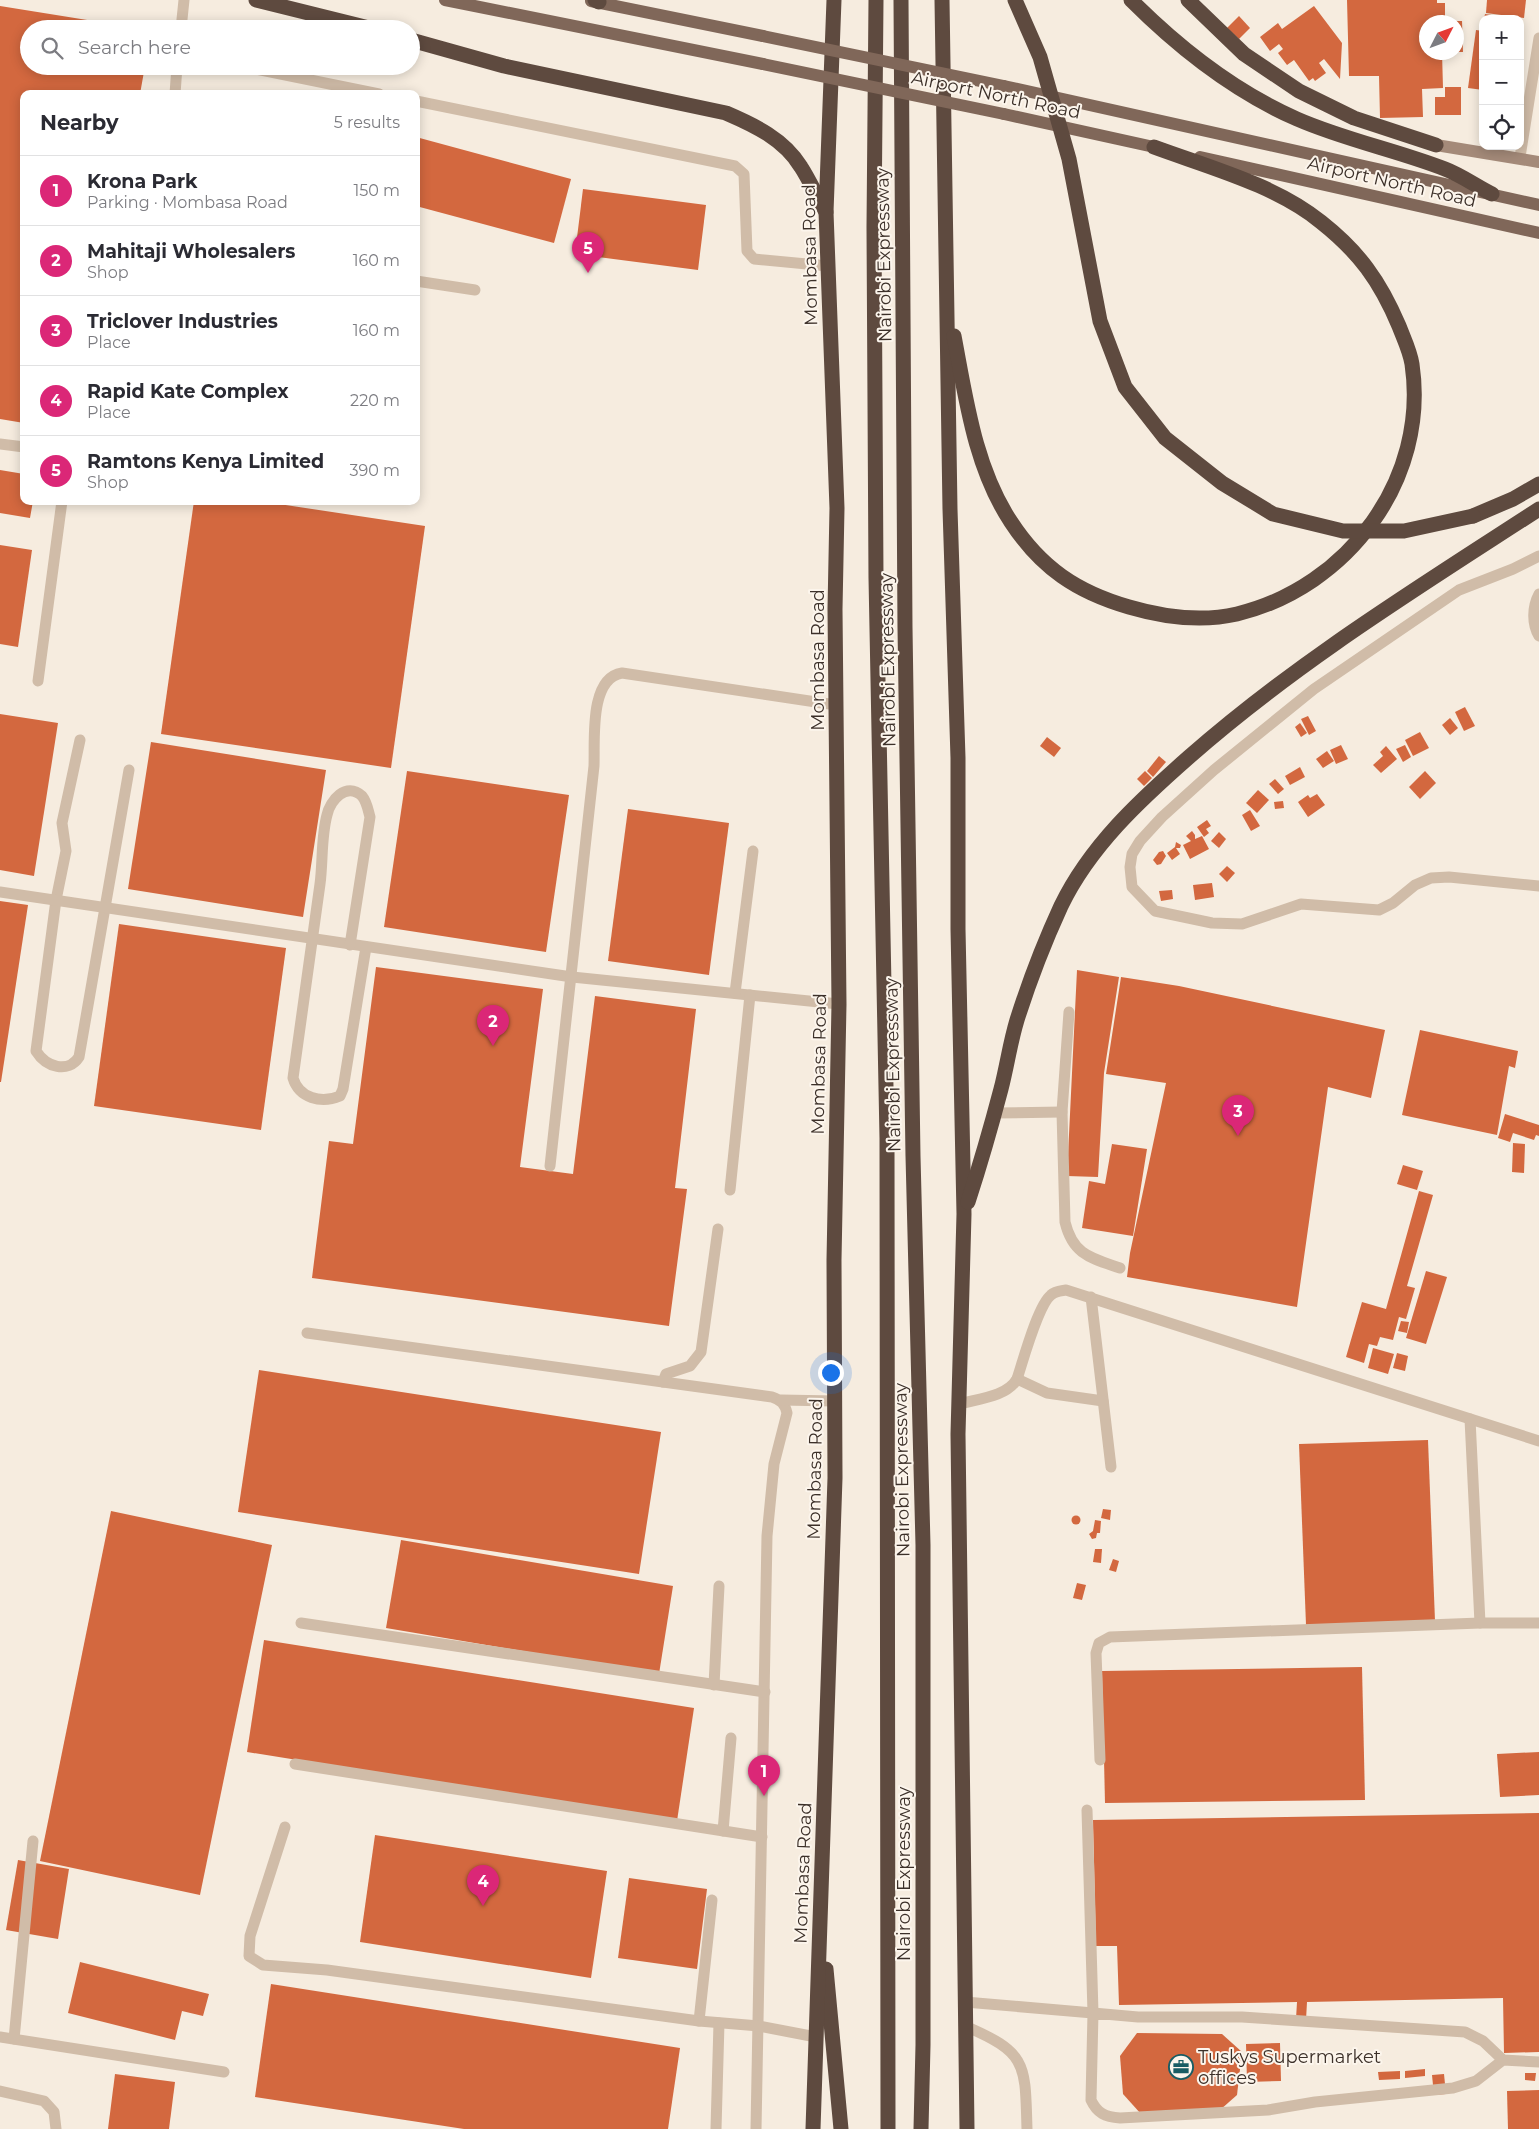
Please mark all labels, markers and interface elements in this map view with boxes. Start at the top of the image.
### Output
north arrow [1419,15,1464,60]
map controls [1479,15,1524,150]
button: + [1479,15,1524,60]
search box [20,20,420,75]
icon: search [38,34,66,62]
text: Search here [78,36,191,59]
button: − [1479,60,1524,105]
street label: Airport North Road [909,66,1083,124]
button: locate [1479,105,1524,150]
text: Nearby [40,110,119,135]
text: 5 results [334,113,400,132]
street label: Airport North Road [1305,152,1479,212]
street label: Nairobi Expressway [871,167,897,342]
text: Krona Park [87,170,197,193]
text: 1 [53,181,59,200]
text: 150 m [353,181,400,200]
street label: Mombasa Road [798,184,822,326]
text: Parking · Mombasa Road [87,193,288,212]
pin: 5 [572,232,604,273]
text: Mahitaji Wholesalers [87,240,295,263]
text: 2 [51,251,61,270]
text: 160 m [353,251,400,270]
text: Shop [87,263,129,282]
text: Triclover Industries [87,310,278,333]
text: 3 [51,321,61,340]
text: 160 m [353,321,400,340]
text: Place [87,333,131,352]
text: Rapid Kate Complex [87,380,288,403]
text: 4 [50,391,62,410]
text: 220 m [350,391,400,410]
text: Place [87,403,131,422]
text: Ramtons Kenya Limited [87,450,324,473]
text: 5 [51,461,61,480]
text: 390 m [349,461,400,480]
text: Shop [87,473,129,492]
street label: Nairobi Expressway [875,572,901,747]
street label: Mombasa Road [807,589,829,731]
street label: Nairobi Expressway [880,977,906,1152]
street label: Mombasa Road [807,993,831,1135]
pin: 2 [477,1005,509,1046]
pin: 3 [1222,1095,1254,1136]
your location [818,1360,844,1386]
street label: Nairobi Expressway [889,1382,915,1557]
street label: Mombasa Road [803,1398,827,1540]
pin: 1 [748,1755,780,1796]
street label: Nairobi Expressway [893,1787,915,1961]
street label: Mombasa Road [790,1802,816,1944]
pin: 4 [467,1865,499,1906]
place label: Tuskys Supermarket offices [1198,2046,1381,2089]
office icon: Tuskys Supermarket offices [1168,2054,1194,2080]

